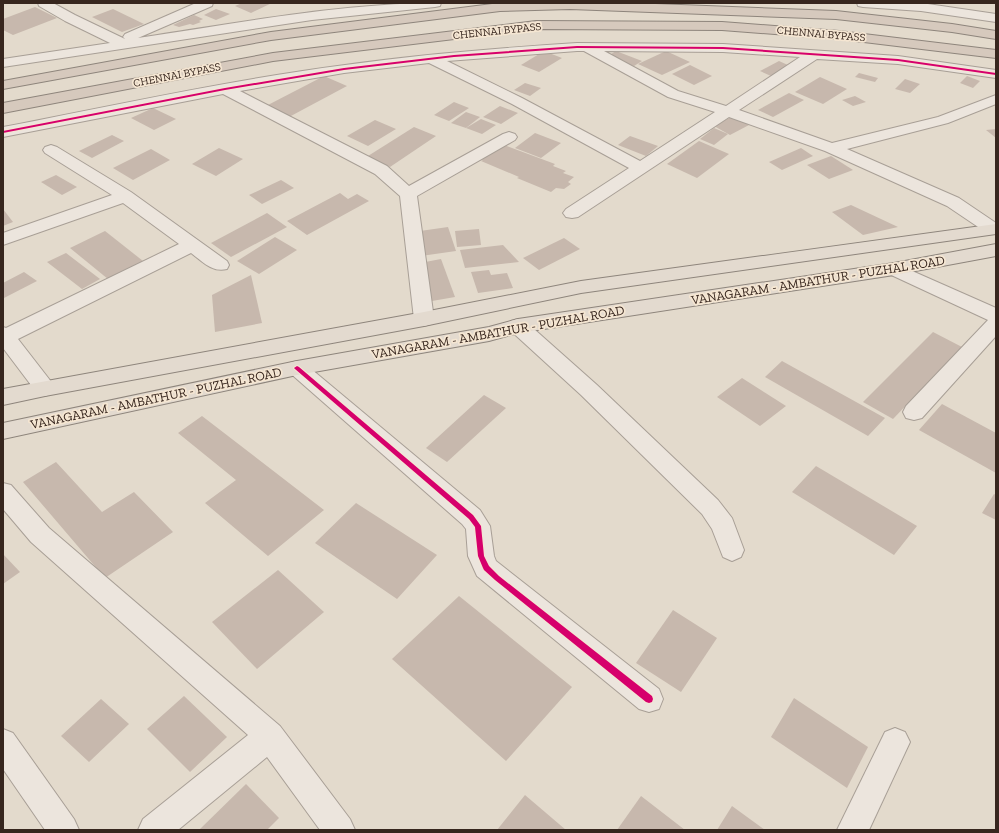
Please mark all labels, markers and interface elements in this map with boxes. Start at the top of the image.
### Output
street label: CHENNAI BYPASS [452,20,542,42]
street label: CHENNAI BYPASS [776,24,866,44]
street label: CHENNAI BYPASS [132,60,222,90]
street label: VANAGARAM - AMBATHUR - PUZHAL ROAD [689,253,946,308]
street label: VANAGARAM - AMBATHUR - PUZHAL ROAD [369,302,626,362]
street label: VANAGARAM - AMBATHUR - PUZHAL ROAD [28,364,283,432]

